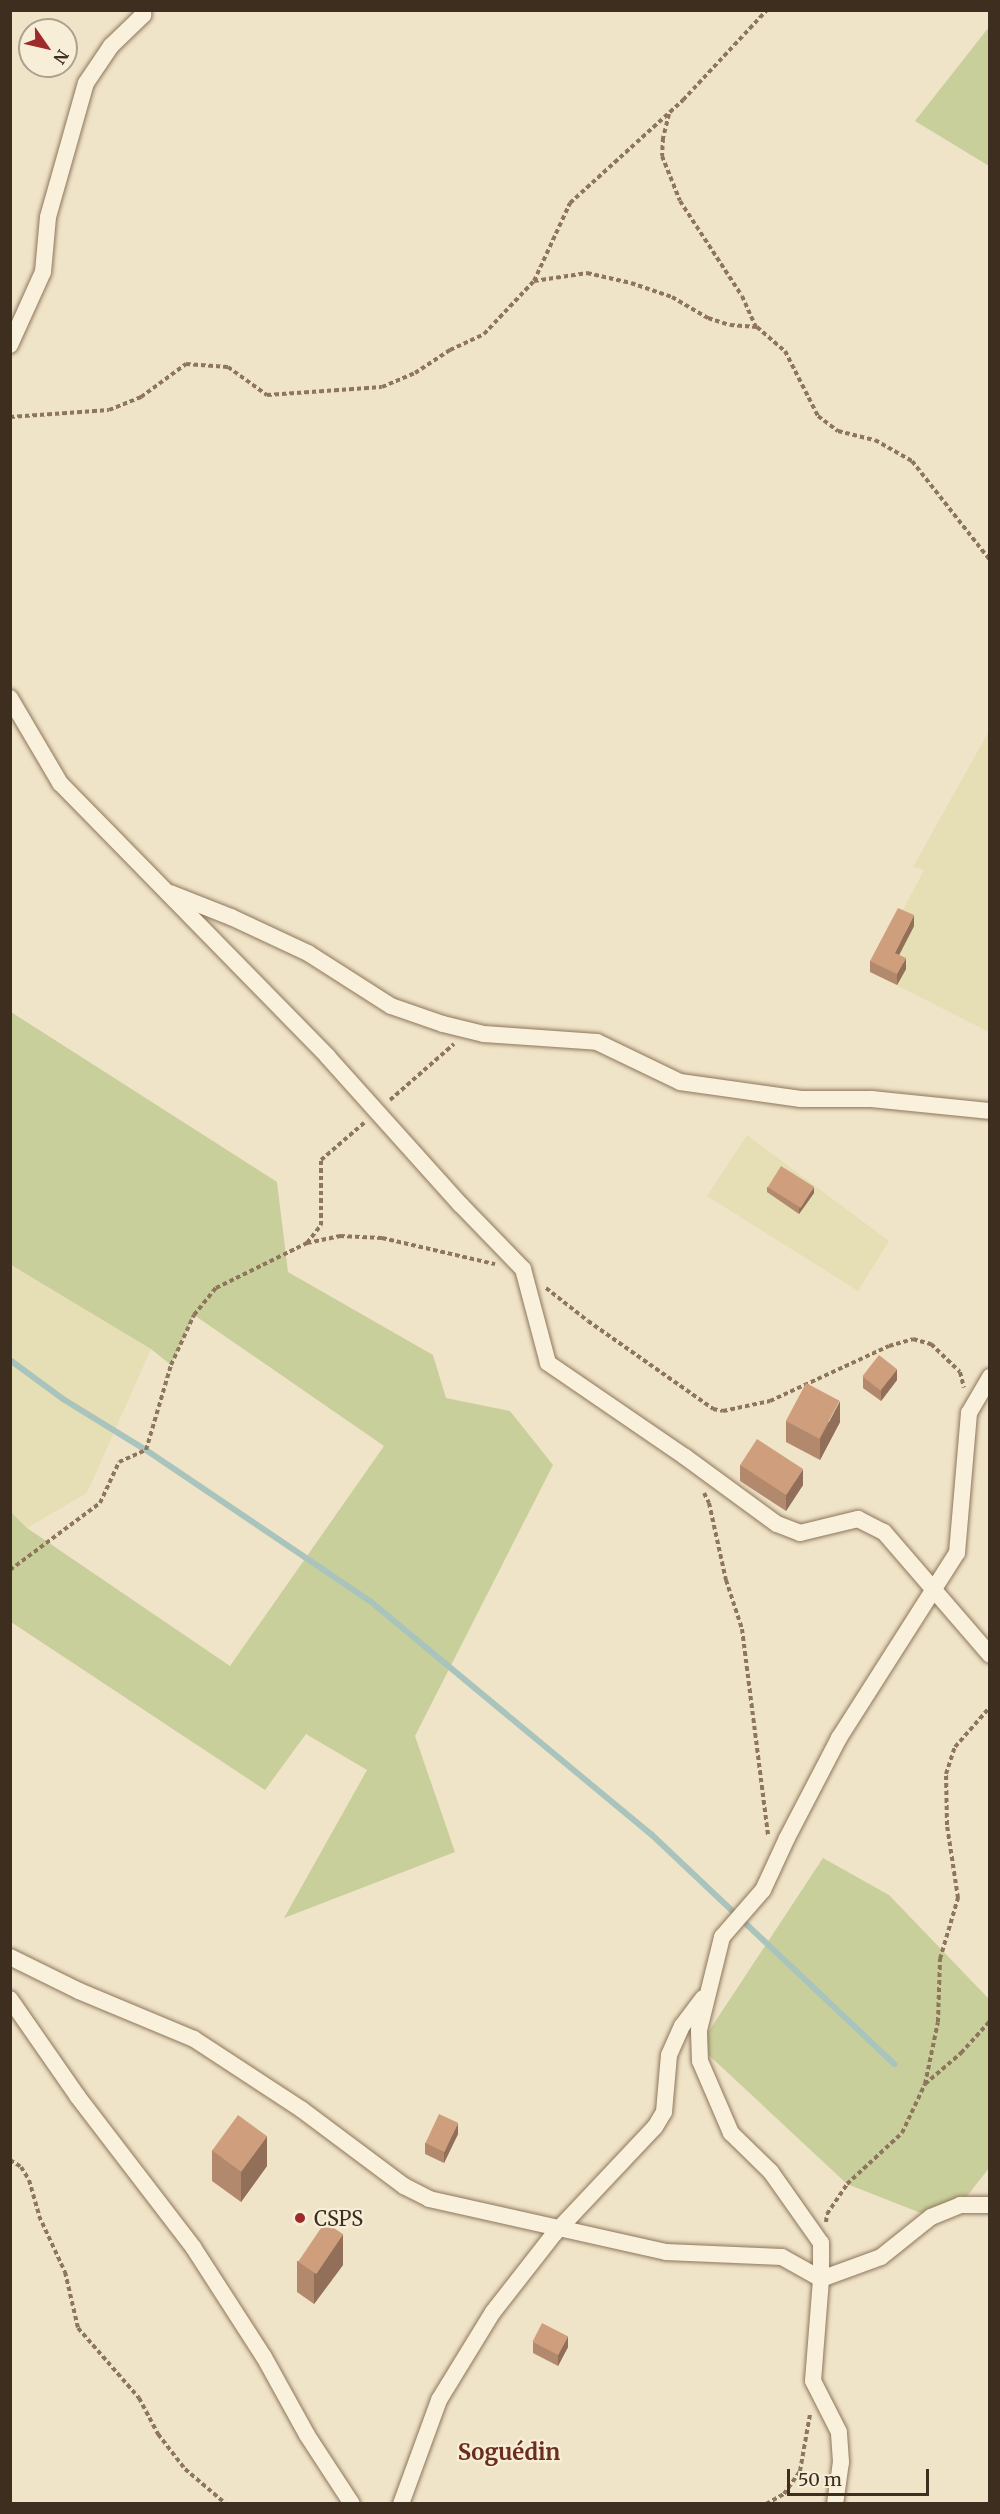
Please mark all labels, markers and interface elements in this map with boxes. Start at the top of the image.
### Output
north arrow [18,18,78,78]
text: N [49,46,73,68]
place label: CSPS [314,2206,363,2230]
marker: CSPS [291,2209,309,2227]
district label: Soguédin [458,2440,560,2466]
scale bar [790,2457,932,2495]
text: 50 m [798,2468,842,2491]

